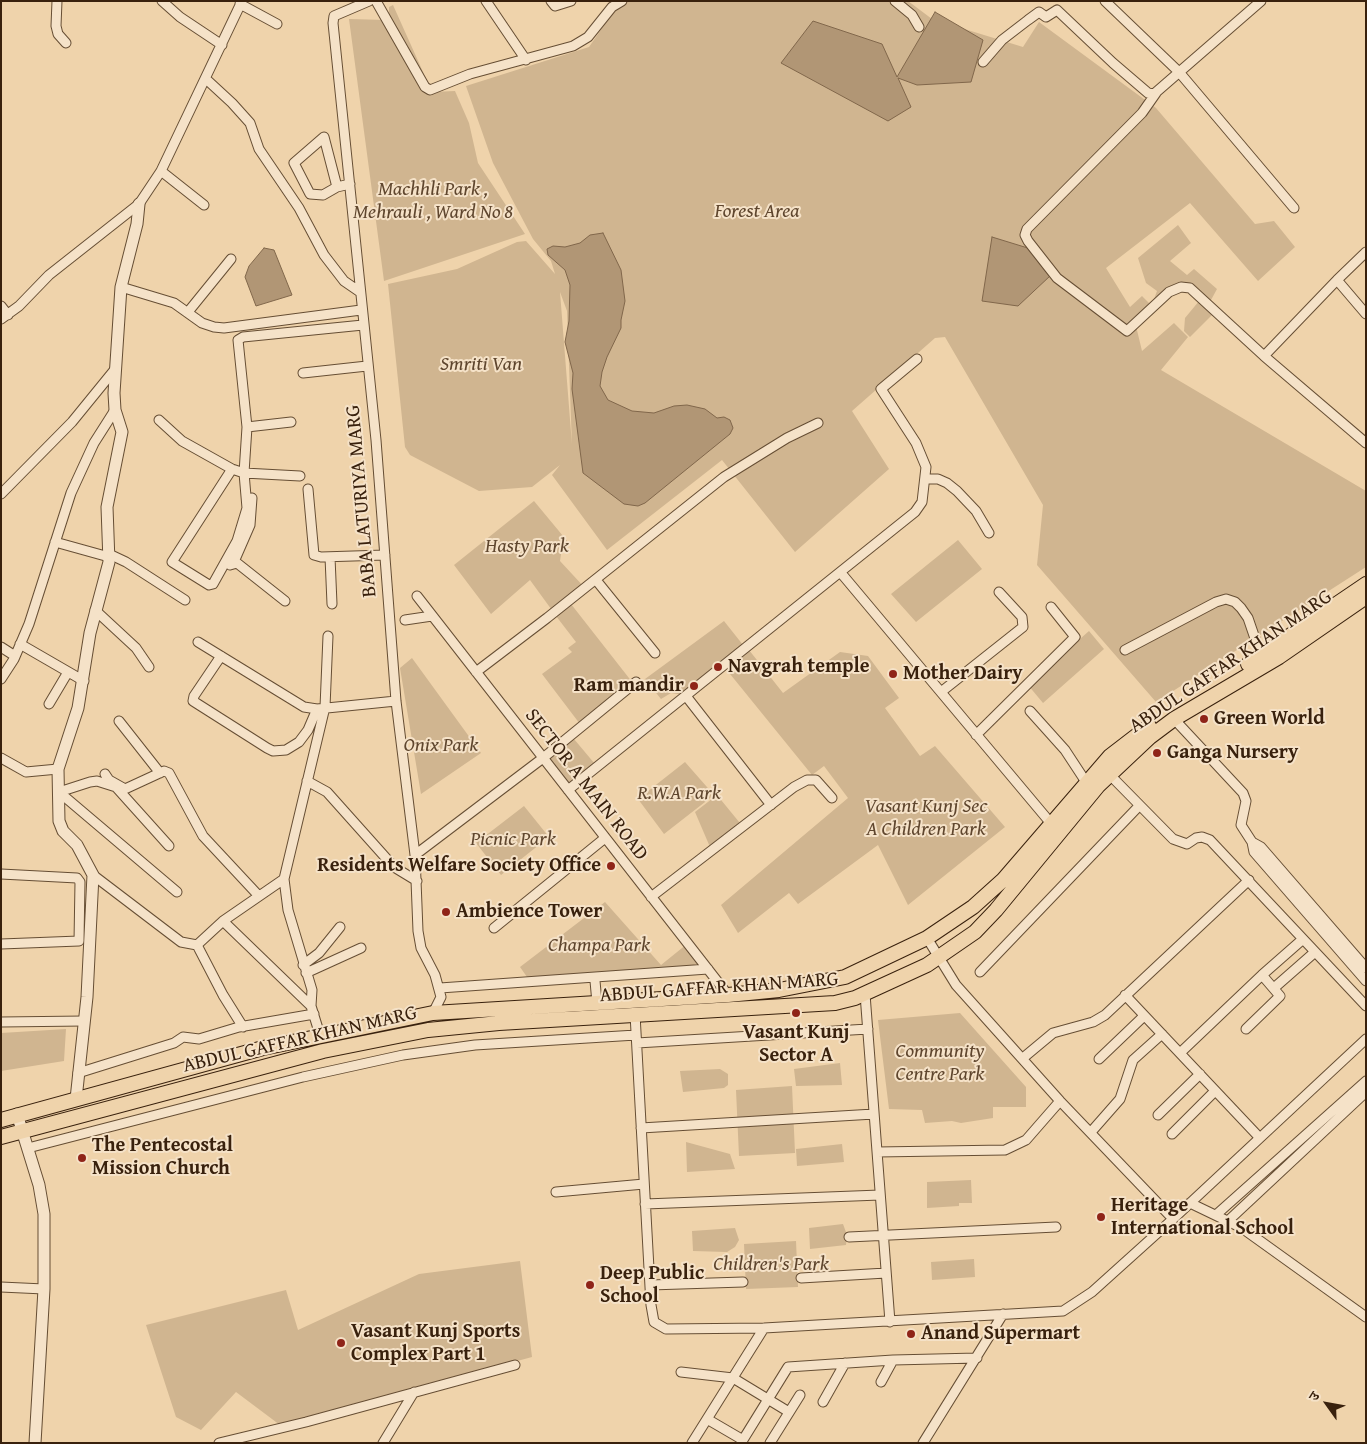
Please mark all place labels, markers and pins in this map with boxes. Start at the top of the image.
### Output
place label: Navgrah temple [728,655,870,679]
marker: Navgrah temple [712,661,724,673]
place label: Mother Dairy [903,662,1023,686]
marker: Mother Dairy [887,668,899,680]
place label: Ram mandir [574,674,684,698]
marker: Ram mandir [688,680,700,692]
place label: Green World [1214,707,1325,731]
marker: Green World [1198,713,1210,725]
place label: Ganga Nursery [1167,741,1298,765]
marker: Ganga Nursery [1151,747,1163,759]
place label: Residents Welfare Society Office [317,854,601,878]
marker: Residents Welfare Society Office [605,860,617,872]
place label: Ambience Tower [456,900,603,924]
marker: Ambience Tower [440,906,452,918]
marker: Vasant Kunj Sector A [790,1007,802,1019]
place label: Vasant Kunj Sector A [743,1021,849,1068]
place label: The Pentecostal Mission Church [92,1134,233,1181]
marker: The Pentecostal Mission Church [76,1152,88,1164]
place label: Heritage International School [1111,1194,1294,1241]
marker: Heritage International School [1095,1211,1107,1223]
place label: Deep Public School [600,1262,704,1309]
marker: Deep Public School [584,1279,596,1291]
place label: Vasant Kunj Sports Complex Part 1 [351,1320,520,1367]
place label: Anand Supermart [921,1322,1080,1346]
marker: Anand Supermart [905,1328,917,1340]
marker: Vasant Kunj Sports Complex Part 1 [335,1337,347,1349]

